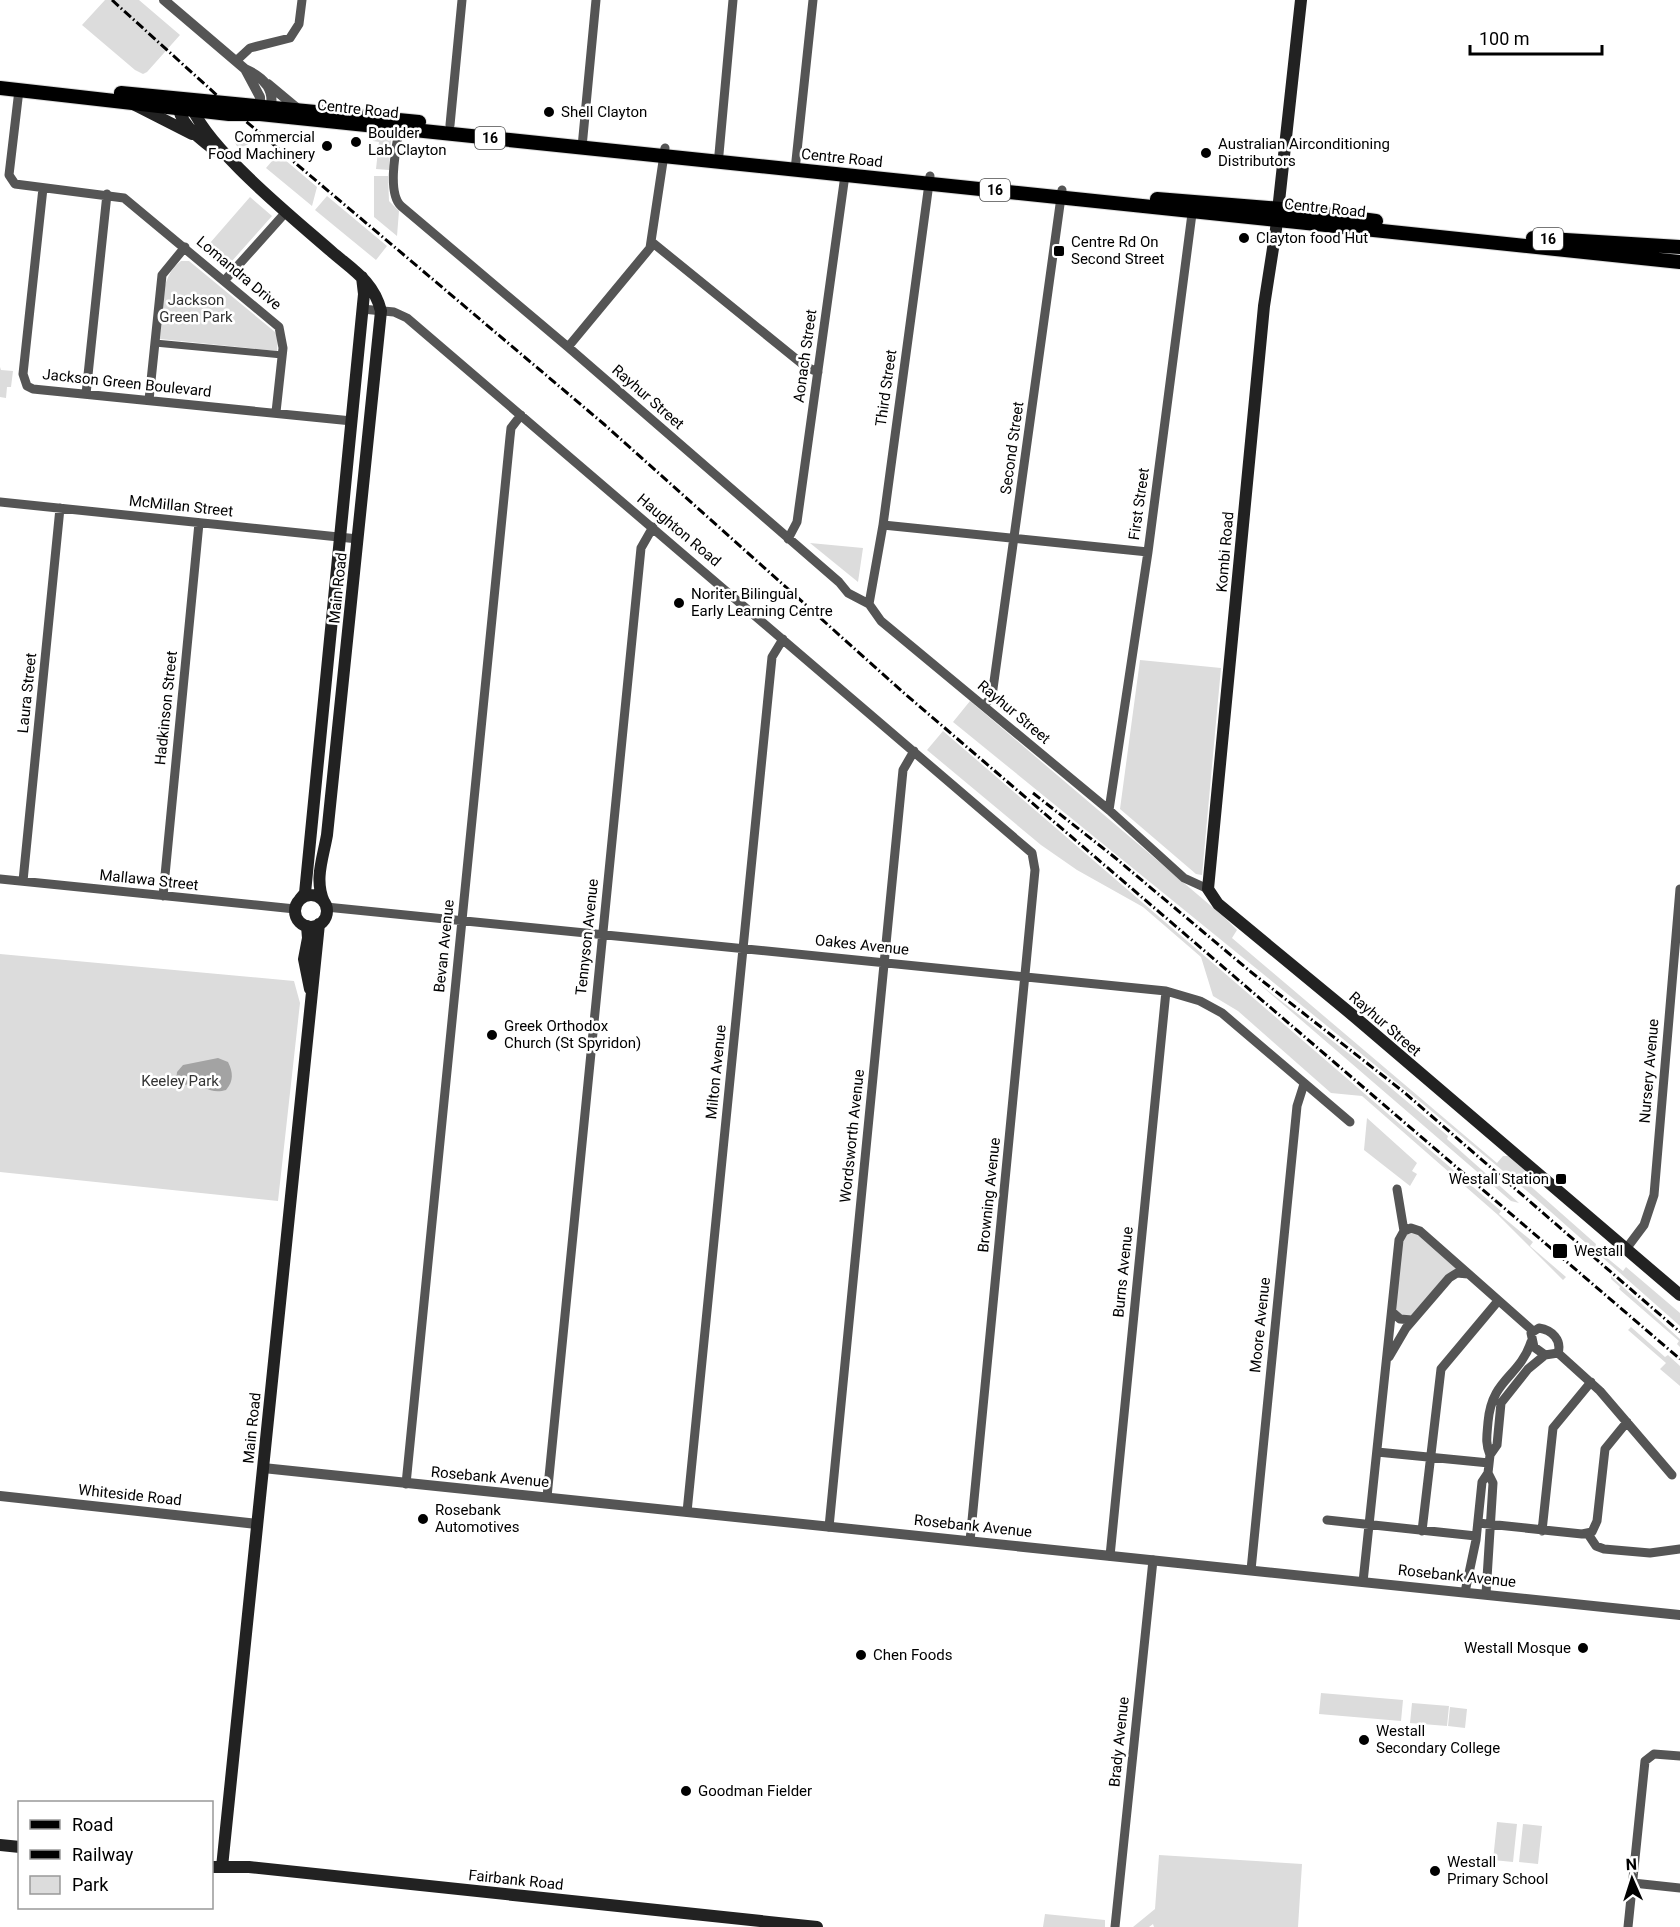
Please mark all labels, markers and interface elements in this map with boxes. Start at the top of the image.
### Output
scale bar [1470,18,1602,56]
text: 100 m [1479,28,1530,49]
street label: Centre Road [316,96,400,122]
place label: Shell Clayton [561,103,647,121]
marker: Shell Clayton [542,105,556,119]
place label: Boulder Lab Clayton [368,124,447,159]
road number: 16 [475,127,505,149]
place label: Commercial Food Machinery [208,128,315,163]
marker: Boulder Lab Clayton [349,135,363,149]
place label: Australian Airconditioning Distributors [1218,135,1390,170]
marker: Commercial Food Machinery [320,139,334,153]
street label: Centre Road [800,145,884,171]
marker: Australian Airconditioning Distributors [1199,146,1213,160]
road number: 16 [980,179,1010,201]
street label: Centre Road [1283,195,1367,221]
road number: 16 [1533,228,1563,250]
place label: Clayton food Hut [1256,229,1368,247]
marker: Clayton food Hut [1237,231,1251,245]
street label: Lomandra Drive [193,232,285,314]
place label: Centre Rd On Second Street [1071,233,1164,268]
marker: Centre Rd On Second Street [1052,244,1066,258]
park label: Jackson Green Park [159,291,233,326]
street label: Aonach Street [790,308,820,404]
street label: Third Street [872,348,900,428]
street label: Rayhur Street [608,361,688,433]
street label: Jackson Green Boulevard [42,365,212,401]
street label: Second Street [997,400,1027,495]
street label: First Street [1125,467,1153,541]
street label: Haughton Road [634,490,724,570]
street label: McMillan Street [128,492,234,520]
street label: Kombi Road [1212,511,1238,593]
street label: Main Road [325,552,351,624]
place label: Noriter Bilingual Early Learning Centre [691,585,833,620]
marker: Noriter Bilingual Early Learning Centre [672,596,686,610]
street label: Hadkinson Street [151,650,181,766]
street label: Laura Street [14,652,40,734]
street label: Rayhur Street [974,676,1054,748]
street label: Mallawa Street [99,866,199,894]
street label: Tennyson Avenue [572,878,602,996]
street label: Bevan Avenue [430,898,458,993]
street label: Oakes Avenue [814,931,910,959]
street label: Rayhur Street [1345,988,1425,1060]
place label: Greek Orthodox Church (St Spyridon) [504,1017,641,1052]
street label: Nursery Avenue [1635,1018,1663,1124]
street label: Milton Avenue [702,1024,730,1120]
marker: Greek Orthodox Church (St Spyridon) [485,1028,499,1042]
street label: Wordsworth Avenue [836,1068,868,1204]
park label: Keeley Park [141,1072,219,1090]
street label: Browning Avenue [974,1137,1004,1253]
place label: Westall Station [1449,1170,1549,1188]
marker: Westall Station [1554,1172,1568,1186]
street label: Burns Avenue [1109,1226,1137,1318]
marker: Westall [1551,1242,1569,1260]
place label: Westall [1574,1242,1623,1260]
street label: Moore Avenue [1246,1276,1274,1374]
street label: Main Road [239,1392,265,1464]
street label: Rosebank Avenue [430,1463,550,1491]
street label: Whiteside Road [77,1481,183,1509]
place label: Rosebank Automotives [435,1501,519,1536]
street label: Rosebank Avenue [913,1511,1033,1541]
marker: Rosebank Automotives [416,1512,430,1526]
street label: Rosebank Avenue [1397,1561,1517,1591]
place label: Westall Mosque [1464,1639,1571,1657]
marker: Westall Mosque [1576,1641,1590,1655]
place label: Chen Foods [873,1646,952,1664]
marker: Chen Foods [854,1648,868,1662]
street label: Brady Avenue [1105,1696,1133,1788]
place label: Westall Secondary College [1376,1722,1500,1757]
marker: Westall Secondary College [1357,1733,1371,1747]
place label: Goodman Fielder [698,1782,812,1800]
marker: Goodman Fielder [679,1784,693,1798]
legend [18,1801,213,1909]
text: Road [72,1814,113,1835]
text: Railway [72,1844,134,1865]
north arrow [1602,1849,1662,1909]
place label: Westall Primary School [1447,1853,1548,1888]
text: N [1625,1855,1637,1874]
marker: Westall Primary School [1428,1864,1442,1878]
street label: Fairbank Road [468,1866,564,1894]
text: Park [72,1874,109,1895]

